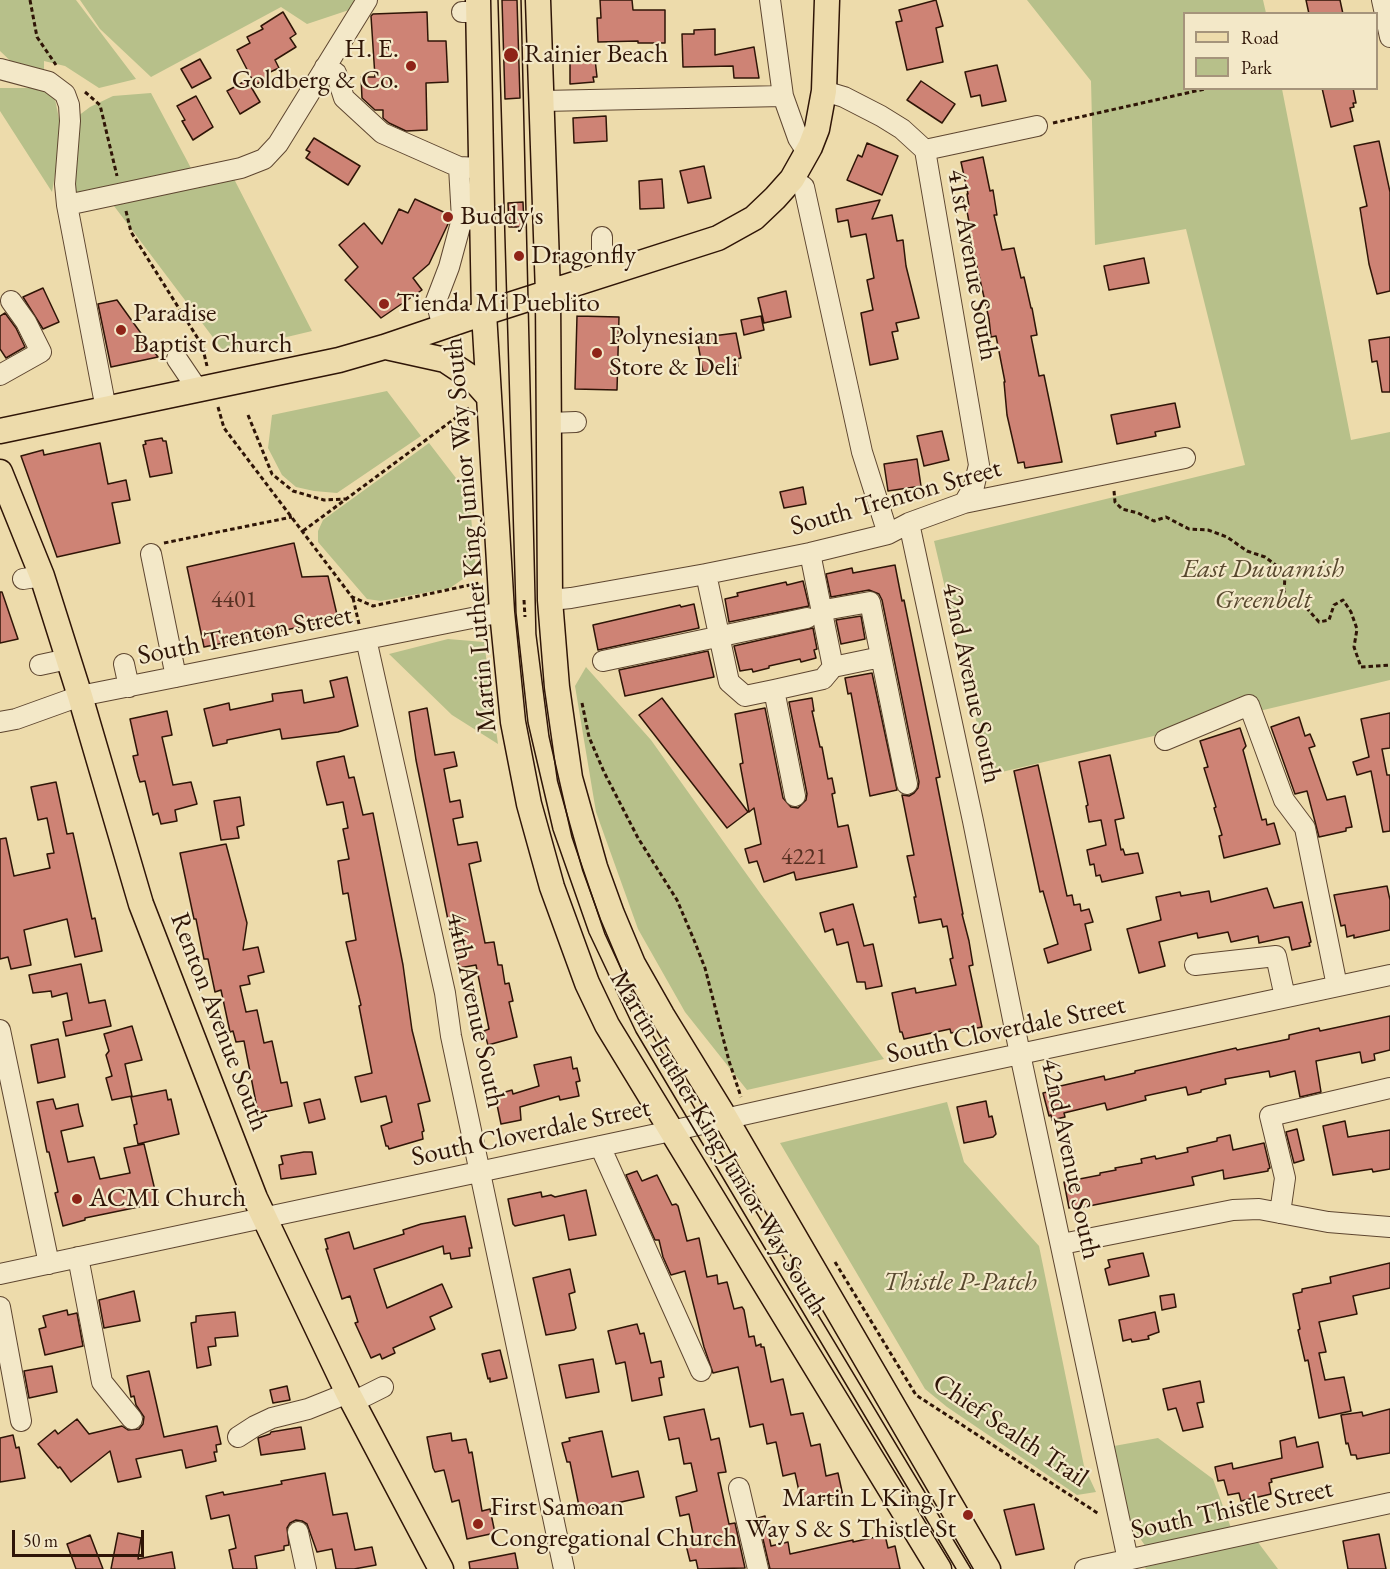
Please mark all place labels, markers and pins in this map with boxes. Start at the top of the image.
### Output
place label: H. E. Goldberg & Co. [232,34,399,97]
place label: Rainier Beach [524,39,669,71]
marker: Rainier Beach [502,46,520,64]
marker: H. E. Goldberg & Co. [404,59,418,73]
place label: Buddy's [460,201,543,233]
marker: Buddy's [441,210,455,224]
place label: Dragonfly [531,240,636,272]
marker: Dragonfly [512,249,526,263]
place label: Tienda Mi Pueblito [396,288,600,320]
marker: Tienda Mi Pueblito [377,297,391,311]
place label: Paradise Baptist Church [133,298,293,361]
place label: Polynesian Store & Deli [609,321,738,384]
marker: Paradise Baptist Church [114,323,128,337]
marker: Polynesian Store & Deli [590,346,604,360]
place label: ACMI Church [89,1183,246,1215]
marker: ACMI Church [70,1192,84,1206]
place label: Martin L King Jr Way S & S Thistle St [745,1483,956,1546]
place label: First Samoan Congregational Church [490,1492,737,1555]
marker: Martin L King Jr Way S & S Thistle St [961,1508,975,1522]
marker: First Samoan Congregational Church [471,1517,485,1531]

